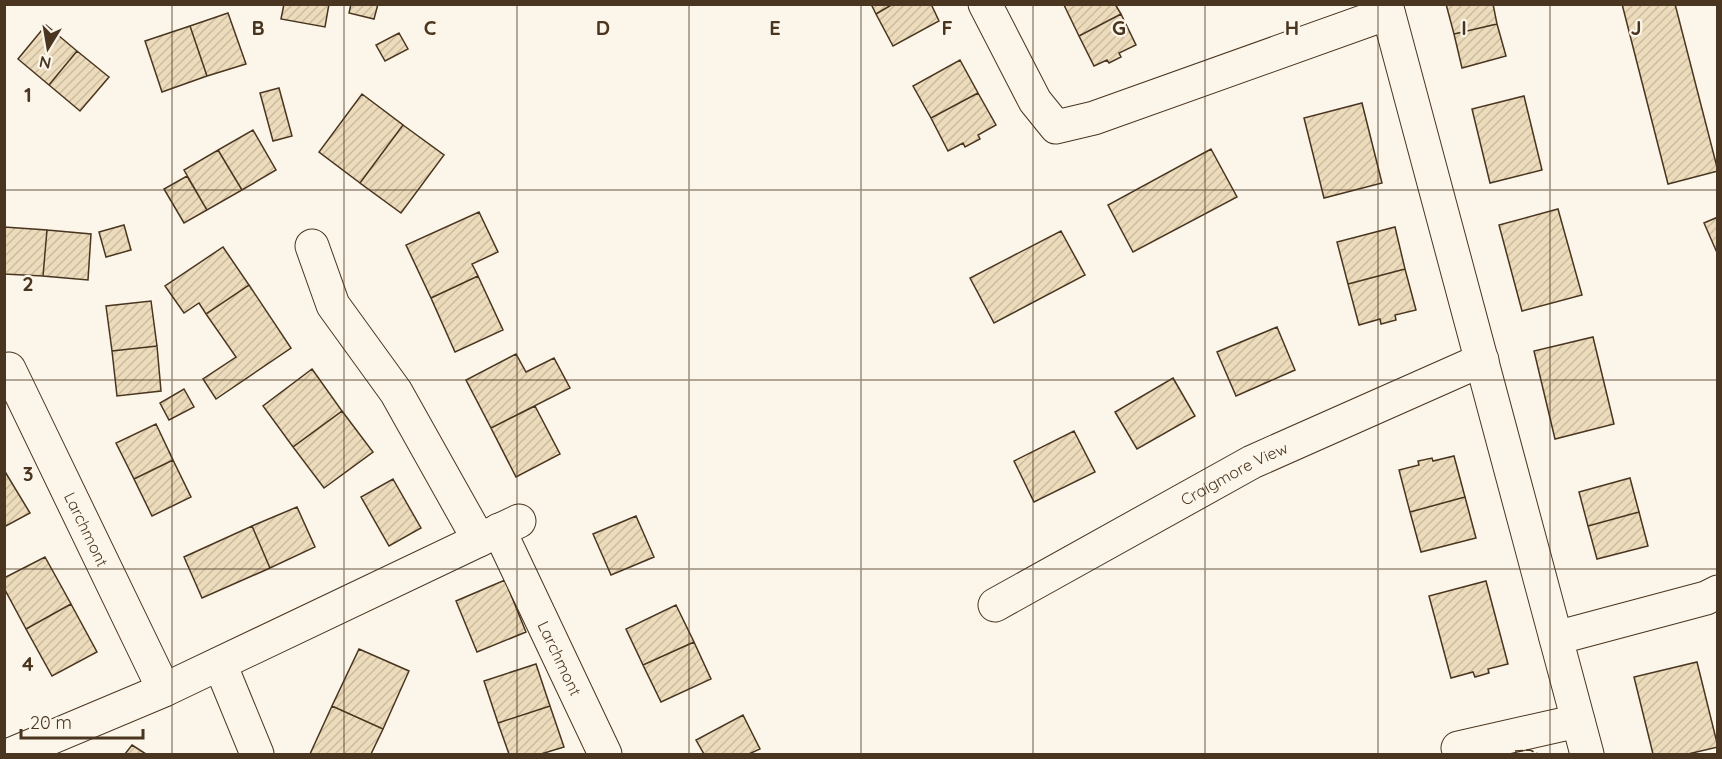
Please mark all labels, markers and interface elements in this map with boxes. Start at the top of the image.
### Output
text: B [251,15,265,40]
text: C [424,15,437,40]
text: D [596,15,610,40]
text: E [769,15,781,40]
text: F [941,15,953,40]
text: G [1112,15,1126,40]
text: H [1285,15,1299,40]
text: I [1461,15,1467,40]
text: J [1630,15,1642,40]
north arrow [18,18,78,78]
text: N [37,52,53,74]
text: 1 [24,82,32,107]
text: 2 [22,271,34,296]
street label: Craigmore View [1177,437,1291,510]
text: 3 [23,461,33,486]
street label: Larchmont [60,489,113,570]
street label: Larchmont [534,618,586,699]
text: 4 [22,651,34,676]
scale bar [21,702,142,740]
text: 20 m [30,711,72,734]

